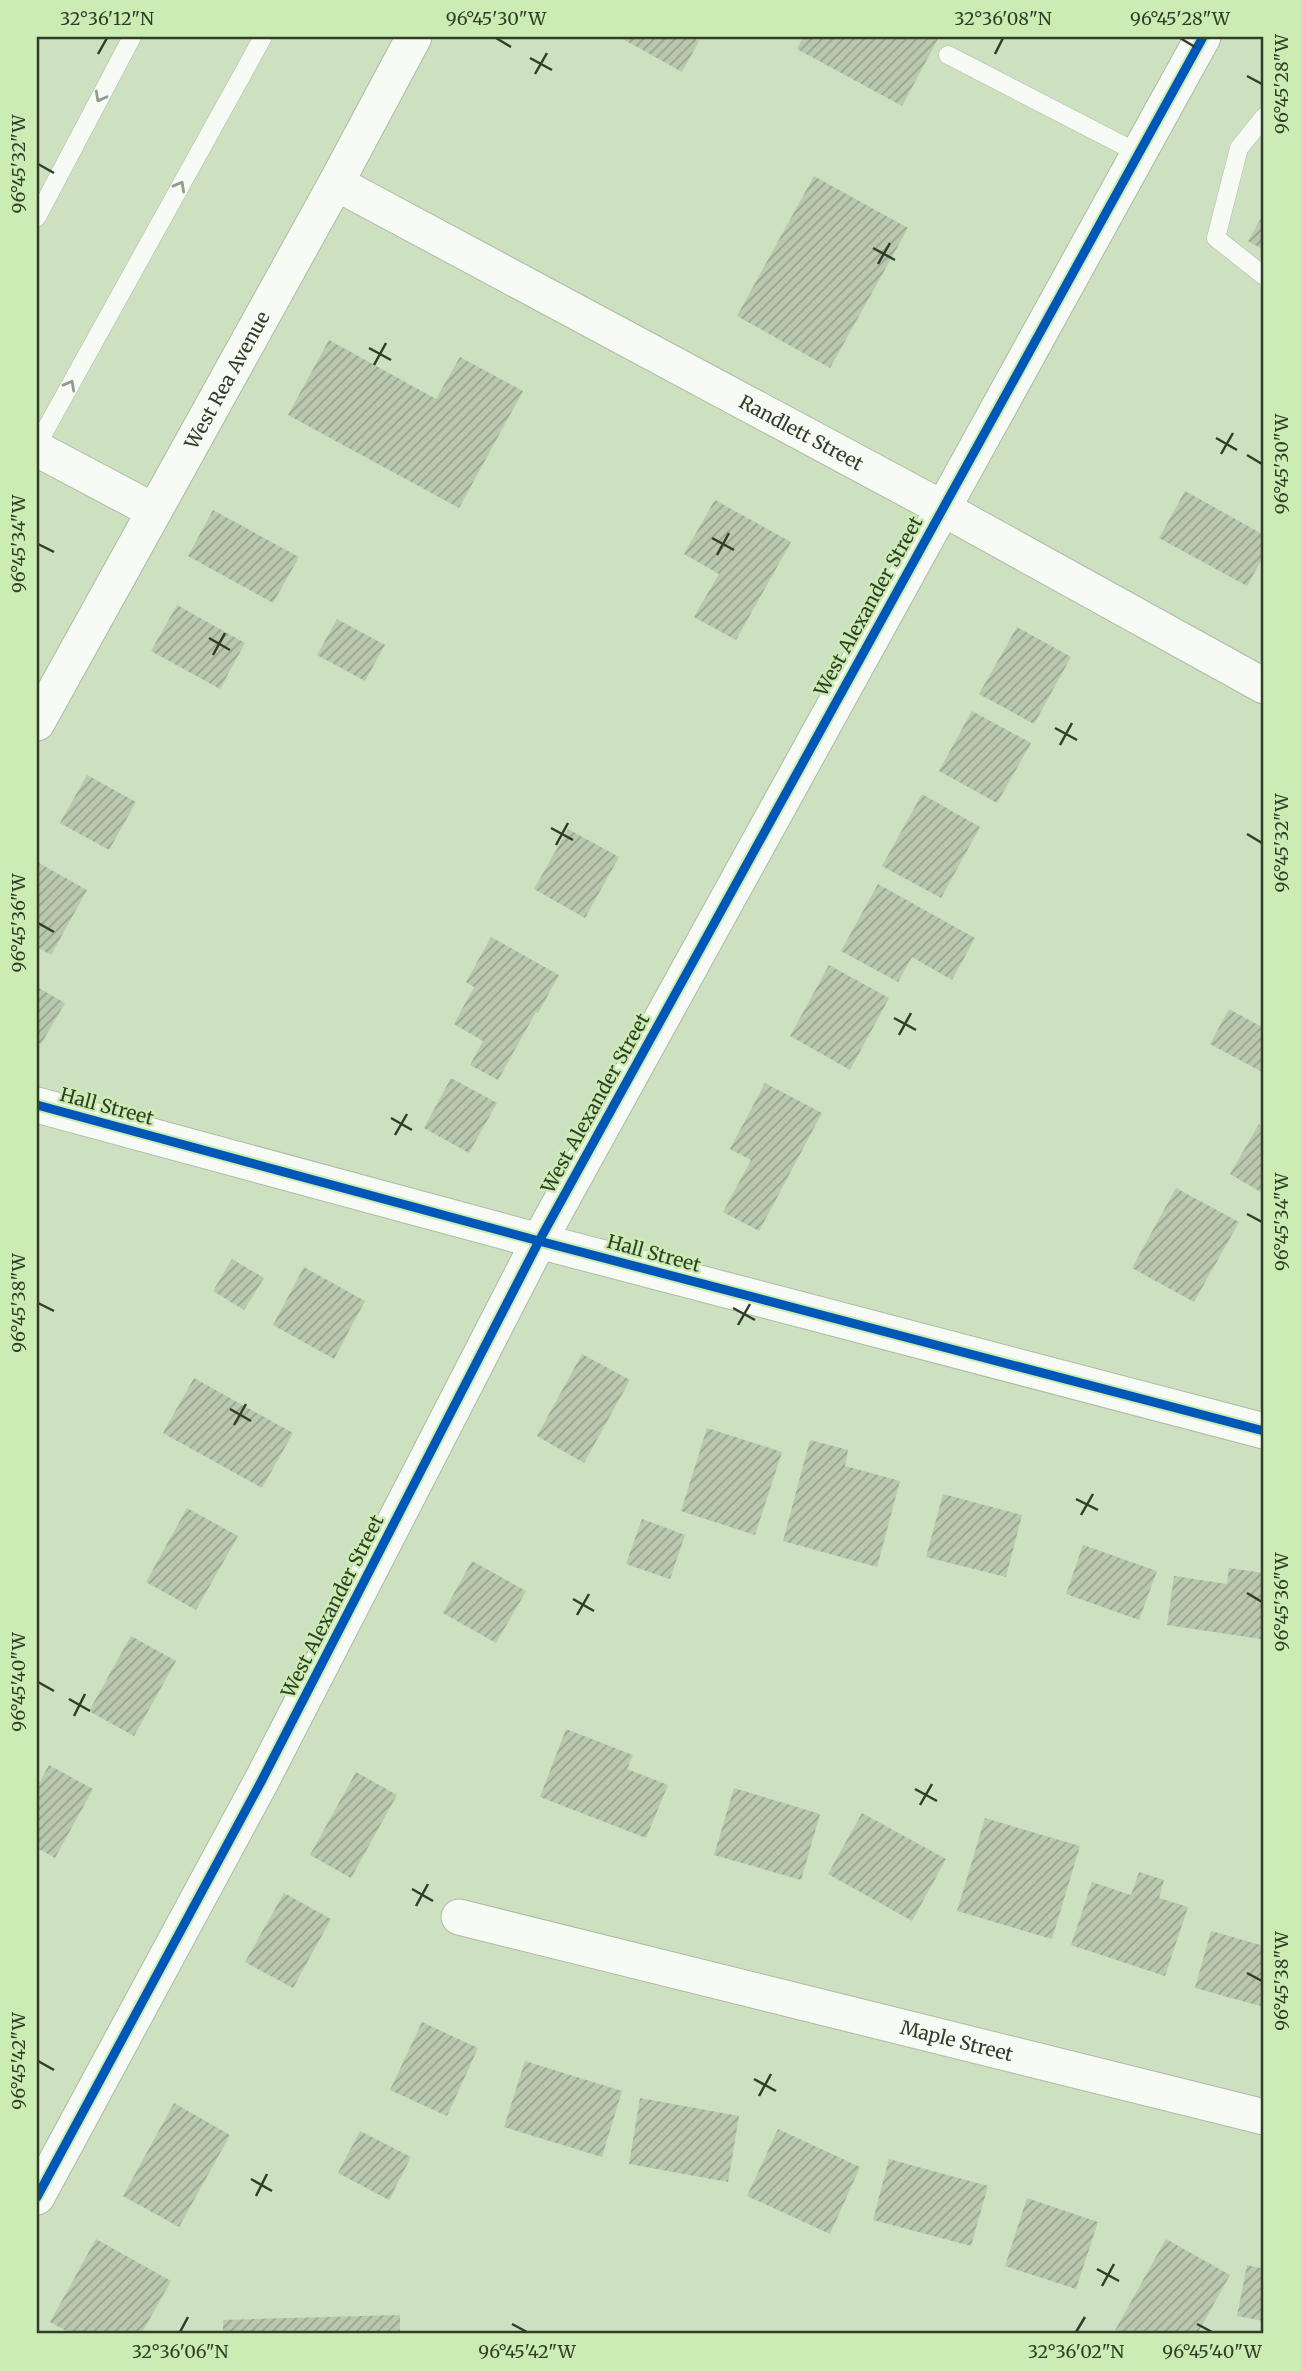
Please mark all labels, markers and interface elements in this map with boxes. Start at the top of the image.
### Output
text: 32°36'12"N [60,7,154,30]
text: 96°45'30"W [446,7,547,30]
text: 32°36'08"N [954,7,1052,30]
text: 96°45'28"W [1130,7,1231,30]
text: 96°45'28"W [1270,33,1293,134]
one-way arrow [95,90,108,102]
text: 96°45'32"W [7,114,30,213]
one-way arrow [172,181,185,193]
street label: West Rea Avenue [179,307,275,454]
one-way arrow [62,380,75,392]
street label: Randlett Street [735,390,868,476]
text: 96°45'30"W [1270,413,1293,514]
text: 96°45'34"W [7,494,30,593]
street label: West Alexander Street [808,511,928,701]
text: 96°45'32"W [1270,793,1293,892]
text: 96°45'36"W [7,873,30,972]
street label: West Alexander Street [535,1008,655,1198]
street label: Hall Street [57,1082,157,1130]
text: 96°45'34"W [1270,1172,1293,1271]
street label: Hall Street [604,1229,704,1277]
text: 96°45'38"W [7,1252,30,1353]
street label: West Alexander Street [275,1510,389,1702]
text: 96°45'36"W [1270,1552,1293,1651]
text: 96°45'40"W [7,1631,30,1732]
text: 96°45'38"W [1270,1930,1293,2031]
text: 96°45'42"W [7,2011,30,2110]
street label: Maple Street [898,2015,1016,2066]
text: 32°36'06"N [132,2340,228,2363]
text: 96°45'42"W [478,2340,577,2363]
text: 32°36'02"N [1028,2340,1124,2363]
text: 96°45'40"W [1162,2340,1263,2363]

